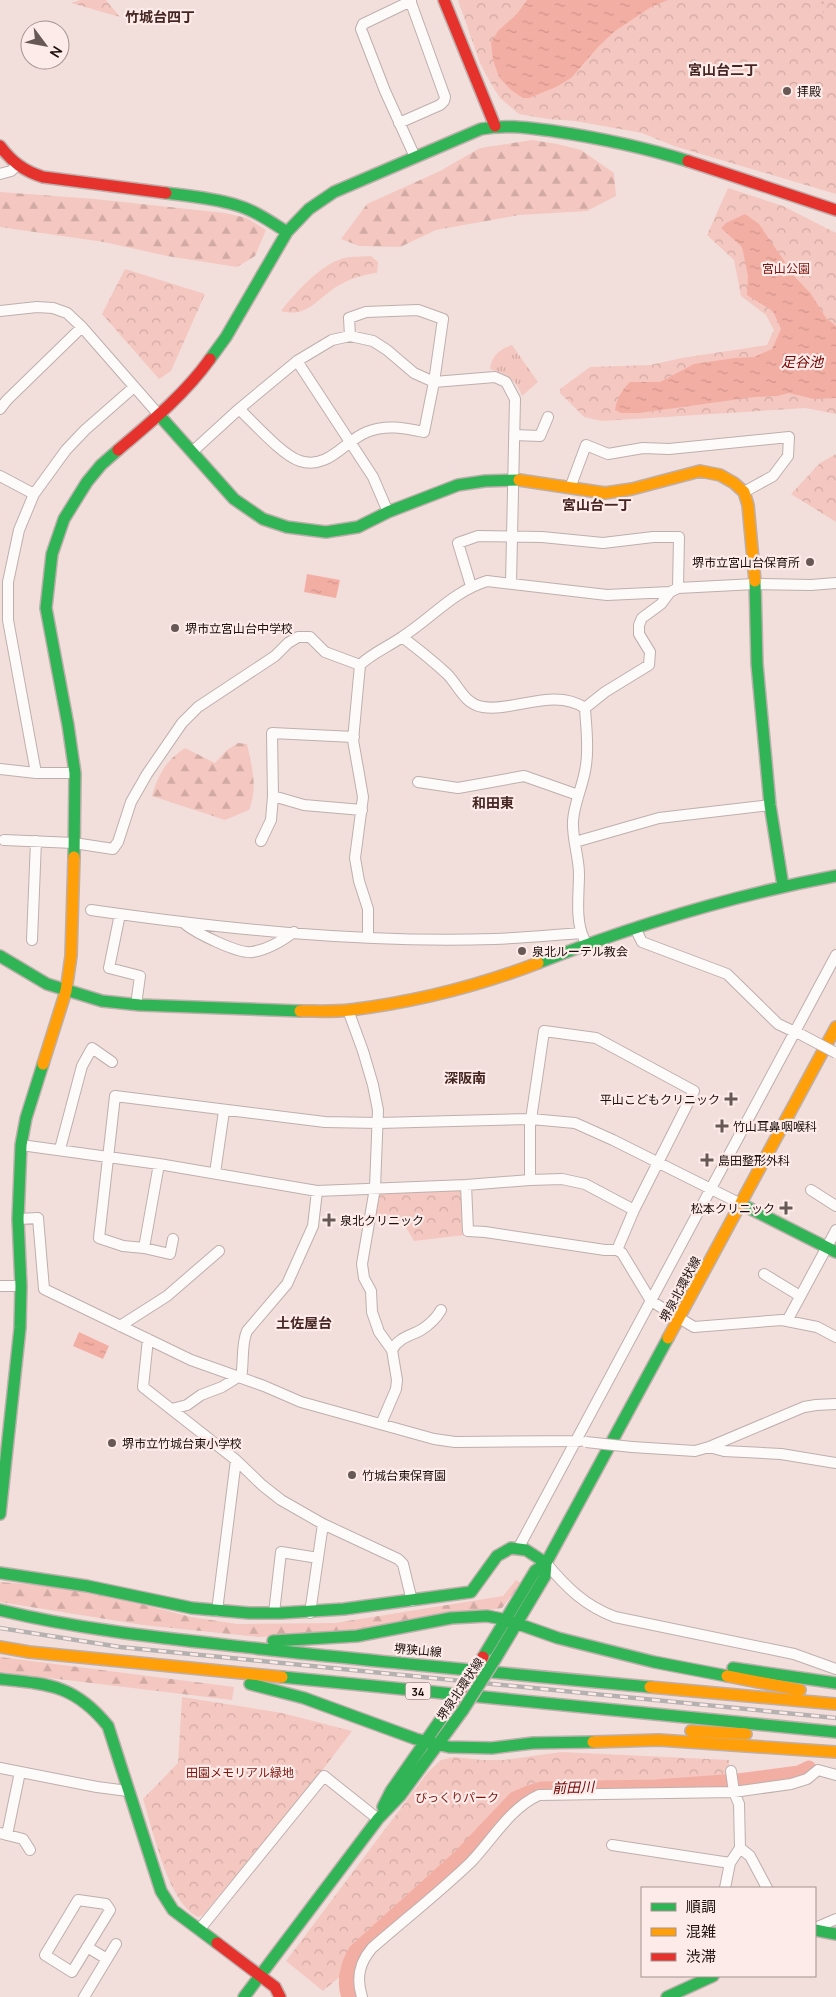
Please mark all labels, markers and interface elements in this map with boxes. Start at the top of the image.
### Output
district label: 竹城台四丁 [125,7,195,26]
north arrow [20,20,70,70]
text: N [46,43,67,61]
district label: 宮山台二丁 [688,60,758,79]
place label: 拝殿 [797,83,821,100]
marker: 拝殿 [781,85,793,97]
park label: 宮山公園 [762,260,810,277]
water label: 足谷池 [781,352,825,371]
district label: 宮山台一丁 [562,495,632,514]
place label: 堺市立宮山台保育所 [692,554,800,571]
marker: 堺市立宮山台保育所 [804,556,816,568]
place label: 堺市立宮山台中学校 [185,620,293,637]
marker: 堺市立宮山台中学校 [169,622,181,634]
district label: 和田東 [472,793,514,812]
place label: 泉北ルーテル教会 [532,943,628,960]
marker: 泉北ルーテル教会 [516,945,528,957]
district label: 深阪南 [444,1068,486,1087]
place label: 平山こどもクリニック [600,1091,720,1108]
marker: 平山こどもクリニック [724,1092,738,1106]
place label: 竹山耳鼻咽喉科 [733,1118,817,1135]
marker: 竹山耳鼻咽喉科 [715,1119,729,1133]
place label: 島田整形外科 [718,1152,790,1169]
marker: 島田整形外科 [700,1153,714,1167]
place label: 松本クリニック [691,1200,775,1217]
marker: 松本クリニック [779,1201,793,1215]
place label: 泉北クリニック [340,1212,424,1229]
marker: 泉北クリニック [322,1213,336,1227]
street label: 堺泉北環状線 [656,1253,704,1325]
district label: 土佐屋台 [276,1313,332,1332]
place label: 堺市立竹城台東小学校 [122,1435,242,1452]
marker: 堺市立竹城台東小学校 [106,1437,118,1449]
place label: 竹城台東保育園 [362,1467,446,1484]
marker: 竹城台東保育園 [346,1469,358,1481]
street label: 堺狭山線 [393,1639,443,1661]
street label: 堺泉北環状線 [433,1654,487,1724]
road number: 34 [406,1682,430,1700]
park label: 田園メモリアル緑地 [186,1764,294,1781]
water label: 前田川 [552,1777,596,1797]
park label: びっくりパーク [415,1789,499,1806]
legend [641,1887,816,1977]
text: 順調 [686,1896,716,1917]
text: 混雑 [686,1921,716,1942]
text: 渋滞 [686,1946,716,1967]

